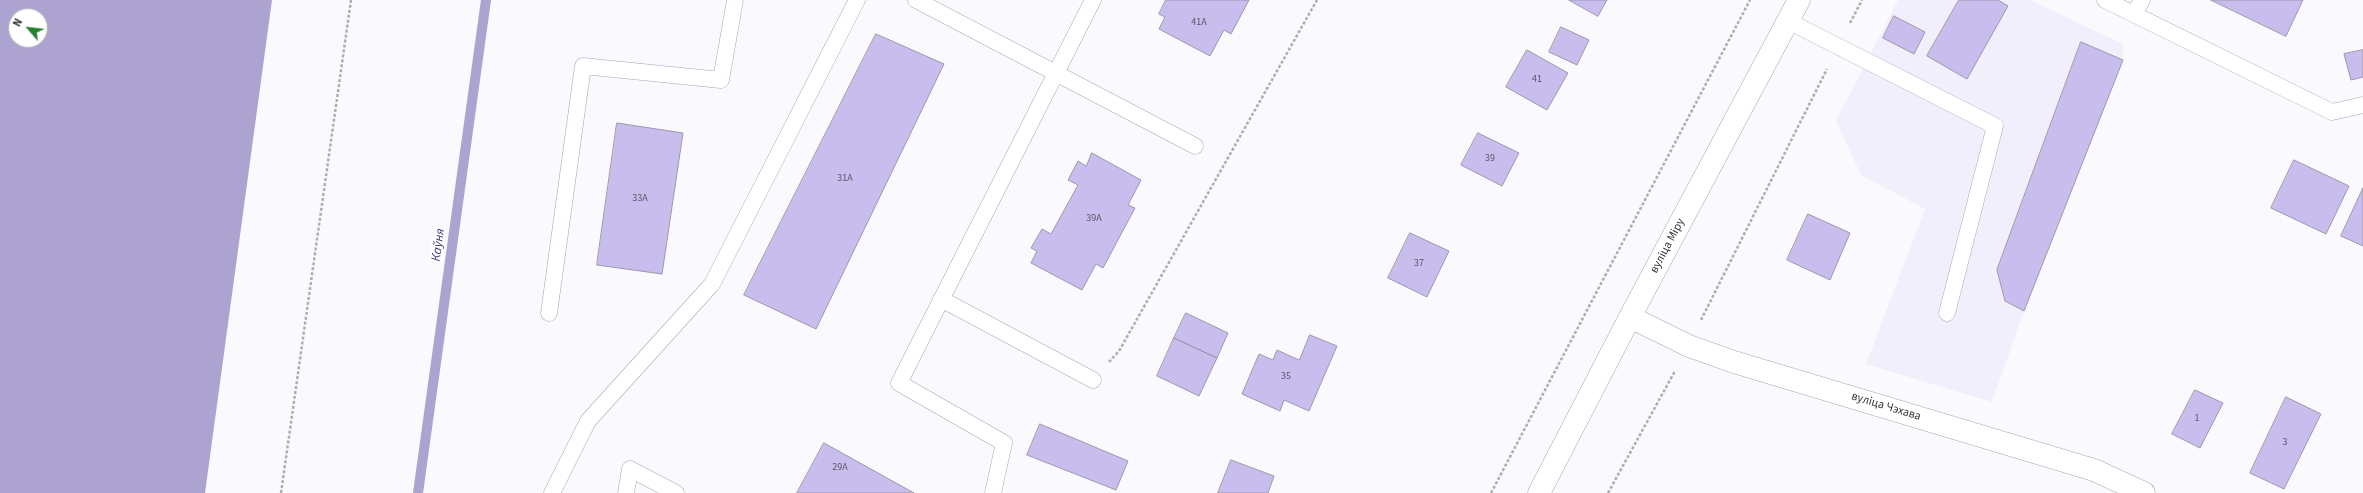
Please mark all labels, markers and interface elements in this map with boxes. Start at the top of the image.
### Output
north arrow [8,8,48,48]
text: N [10,16,26,29]
house number: 41А [1191,17,1207,29]
house number: 41 [1532,74,1542,86]
house number: 39 [1485,153,1495,165]
house number: 31А [837,173,853,185]
house number: 33А [632,193,648,205]
house number: 39А [1086,213,1102,225]
street label: вуліца Міру [1648,216,1688,276]
water label: Каўня [429,227,449,263]
house number: 37 [1414,258,1424,270]
house number: 35 [1281,371,1291,383]
street label: вуліца Чэхава [1849,390,1923,424]
house number: 1 [2195,413,2199,425]
house number: 3 [2283,437,2287,449]
house number: 29А [832,462,848,474]

